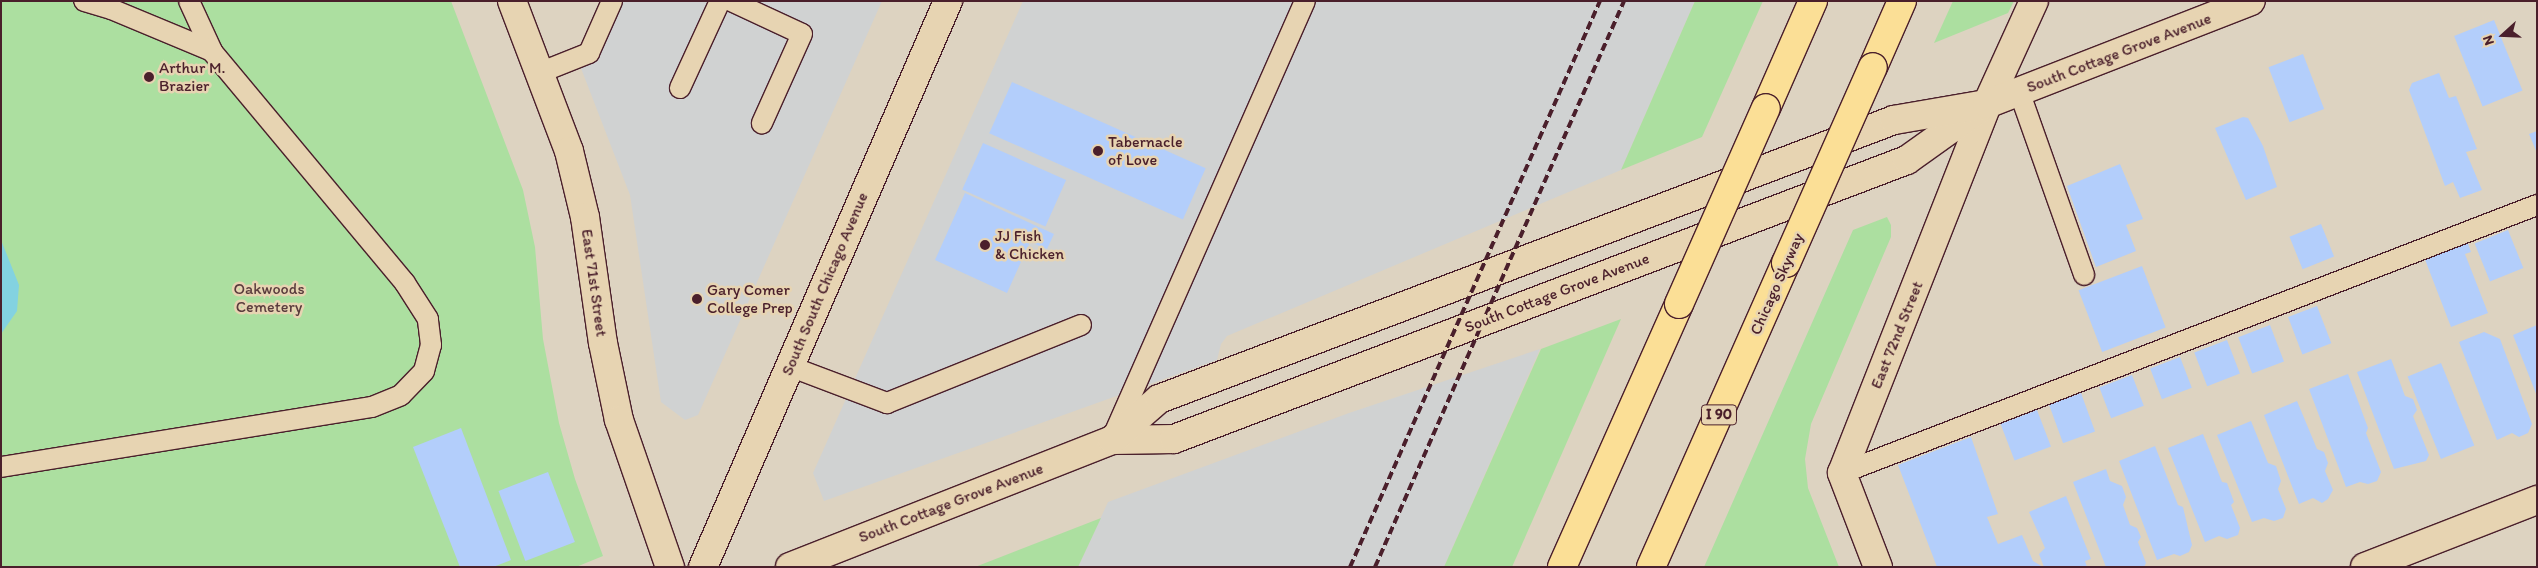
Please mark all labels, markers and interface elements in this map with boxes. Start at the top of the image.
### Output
street label: South Cottage Grove Avenue [2024,9,2214,97]
north arrow [2478,10,2528,60]
text: N [2479,33,2498,48]
place label: Arthur M. Brazier [159,58,225,96]
marker: Arthur M. Brazier [143,71,155,83]
place label: Tabernacle of Love [1108,132,1183,170]
marker: Tabernacle of Love [1092,145,1104,157]
street label: South South Chicago Avenue [778,190,872,378]
place label: JJ Fish & Chicken [995,226,1064,264]
street label: East 71st Street [577,228,611,338]
street label: Chicago Skyway [1746,230,1808,338]
marker: JJ Fish & Chicken [979,239,991,251]
street label: South Cottage Grove Avenue [1462,249,1652,337]
park label: Oakwoods Cemetery [233,279,305,317]
street label: East 72nd Street [1867,279,1927,391]
place label: Gary Comer College Prep [707,280,793,318]
marker: Gary Comer College Prep [691,293,703,305]
road number: I 90 [1700,402,1738,428]
street label: South Cottage Grove Avenue [856,459,1046,547]

